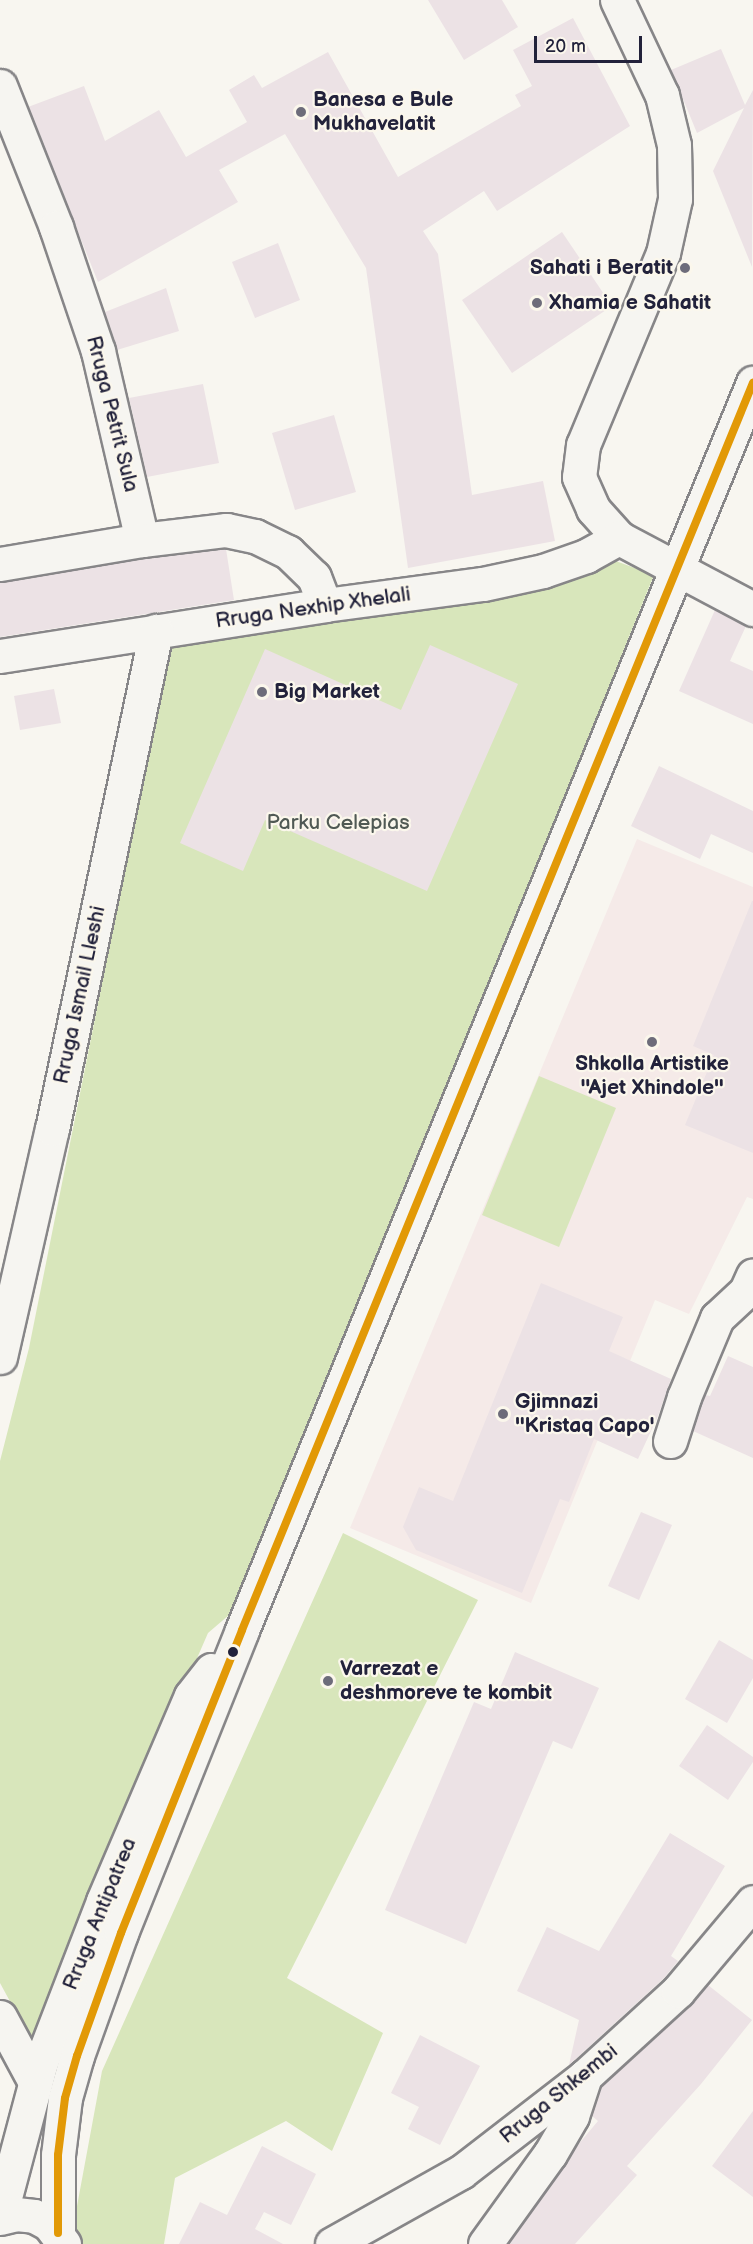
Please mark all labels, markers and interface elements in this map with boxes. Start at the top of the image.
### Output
scale bar [537,24,645,62]
text: 20 m [545,36,586,57]
place label: Banesa e Bule Mukhavelatit [313,87,453,137]
marker: Banesa e Bule Mukhavelatit [294,105,308,119]
place label: Sahati i Beratit [530,255,673,281]
marker: Sahati i Beratit [678,261,692,275]
place label: Xhamia e Sahatit [549,290,711,316]
marker: Xhamia e Sahatit [530,296,544,310]
street label: Rruga Petrit Sula [80,333,144,495]
street label: Rruga Nexhip Xhelali [213,582,413,634]
place label: Big Market [274,679,380,705]
marker: Big Market [255,685,269,699]
park label: Parku Celepias [266,810,410,836]
street label: Rruga Ismail Lleshi [49,904,111,1086]
marker: Shkolla Artistike ''Ajet Xhindole'' [645,1035,659,1049]
place label: Shkolla Artistike ''Ajet Xhindole'' [575,1051,729,1101]
place label: Gjimnazi ''Kristaq Capo' [515,1389,654,1439]
marker: Gjimnazi ''Kristaq Capo' [496,1407,510,1421]
unlabelled marker [227,1646,239,1658]
place label: Varrezat e deshmoreve te kombit [340,1656,552,1706]
marker: Varrezat e deshmoreve te kombit [321,1674,335,1688]
street label: Rruga Antipatrea [58,1834,142,1994]
street label: Rruga Shkembi [495,2039,623,2149]

